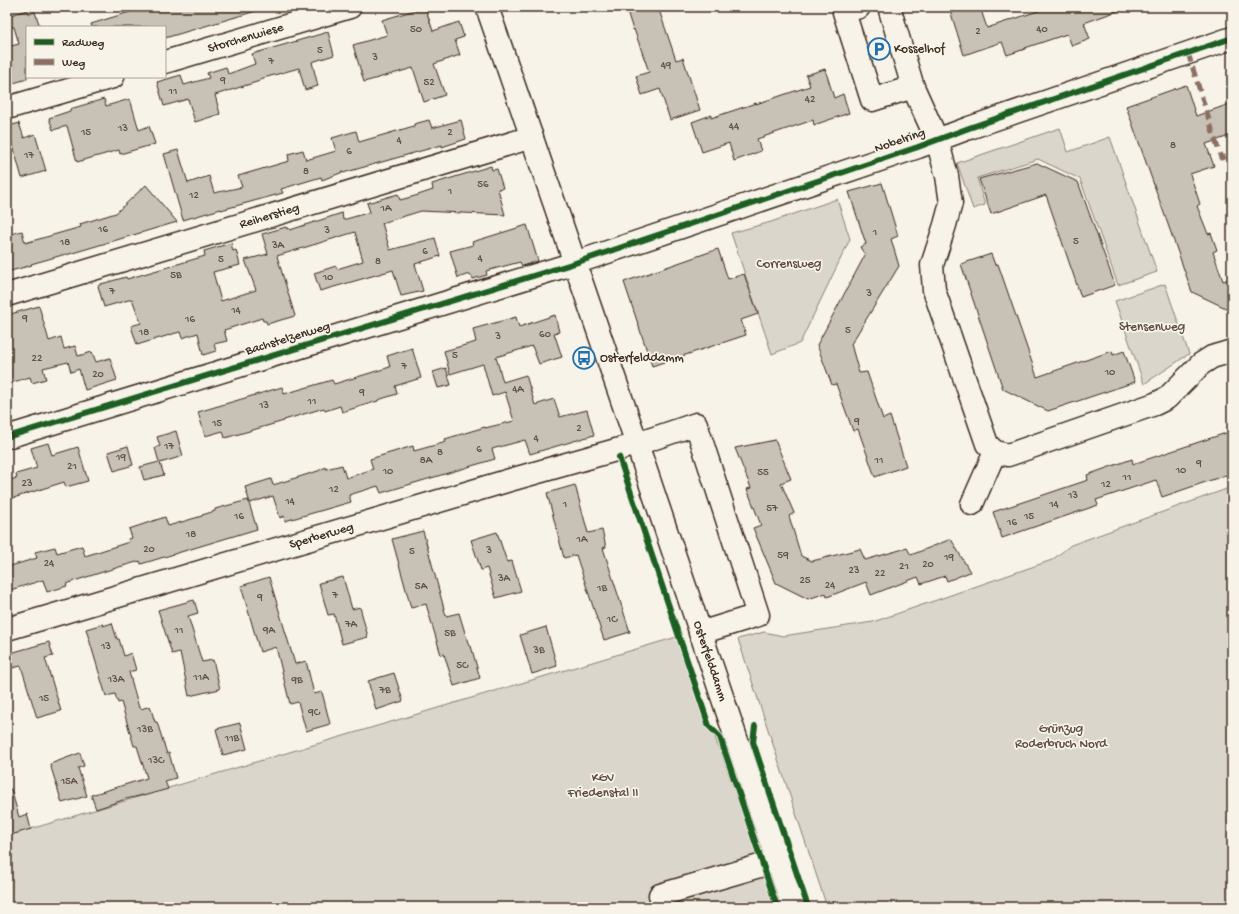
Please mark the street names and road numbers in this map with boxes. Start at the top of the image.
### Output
street label: Storchenwiese [206,20,285,56]
street label: Nobelring [873,125,927,157]
street label: Reiherstieg [238,200,301,232]
street label: Bachstelzenweg [243,319,332,359]
street label: Sperberweg [288,519,355,552]
street label: Osterfelddamm [690,619,731,703]

